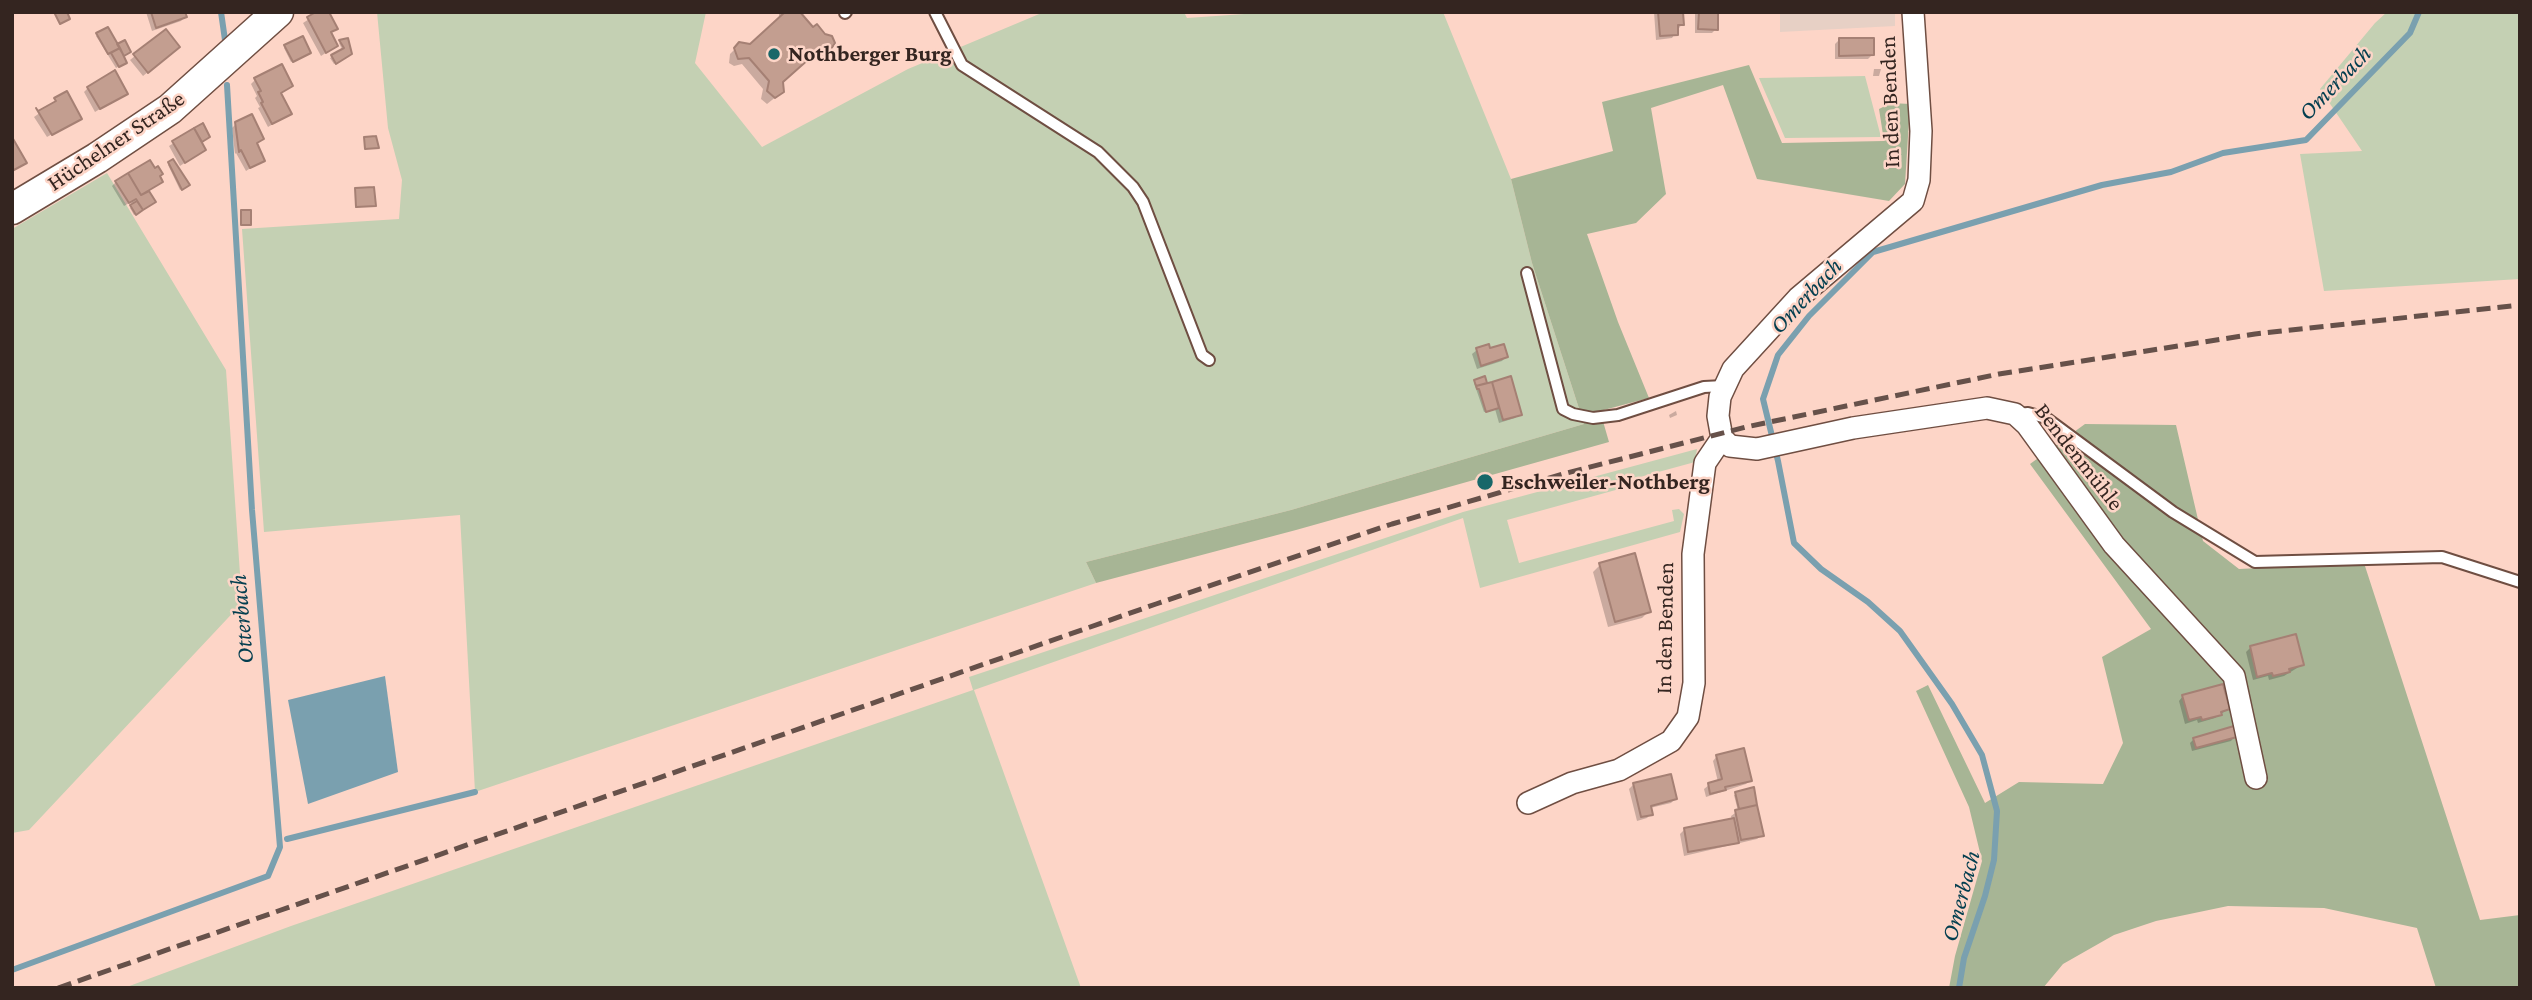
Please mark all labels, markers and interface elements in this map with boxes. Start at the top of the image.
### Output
street label: In den Benden [1874,36,1906,168]
place label: Nothberger Burg [788,40,952,68]
water label: Omerbach [2292,40,2378,126]
marker: Nothberger Burg [766,46,782,62]
street label: Hüchelner Straße [42,85,190,197]
water label: Omerbach [1764,252,1848,340]
street label: Bendenmühle [2028,398,2130,516]
place label: Eschweiler-Nothberg [1501,468,1710,496]
marker: Eschweiler-Nothberg [1475,472,1495,492]
street label: In den Benden [1650,562,1680,694]
water label: Otterbach [224,573,260,665]
water label: Omerbach [1935,847,1987,945]

